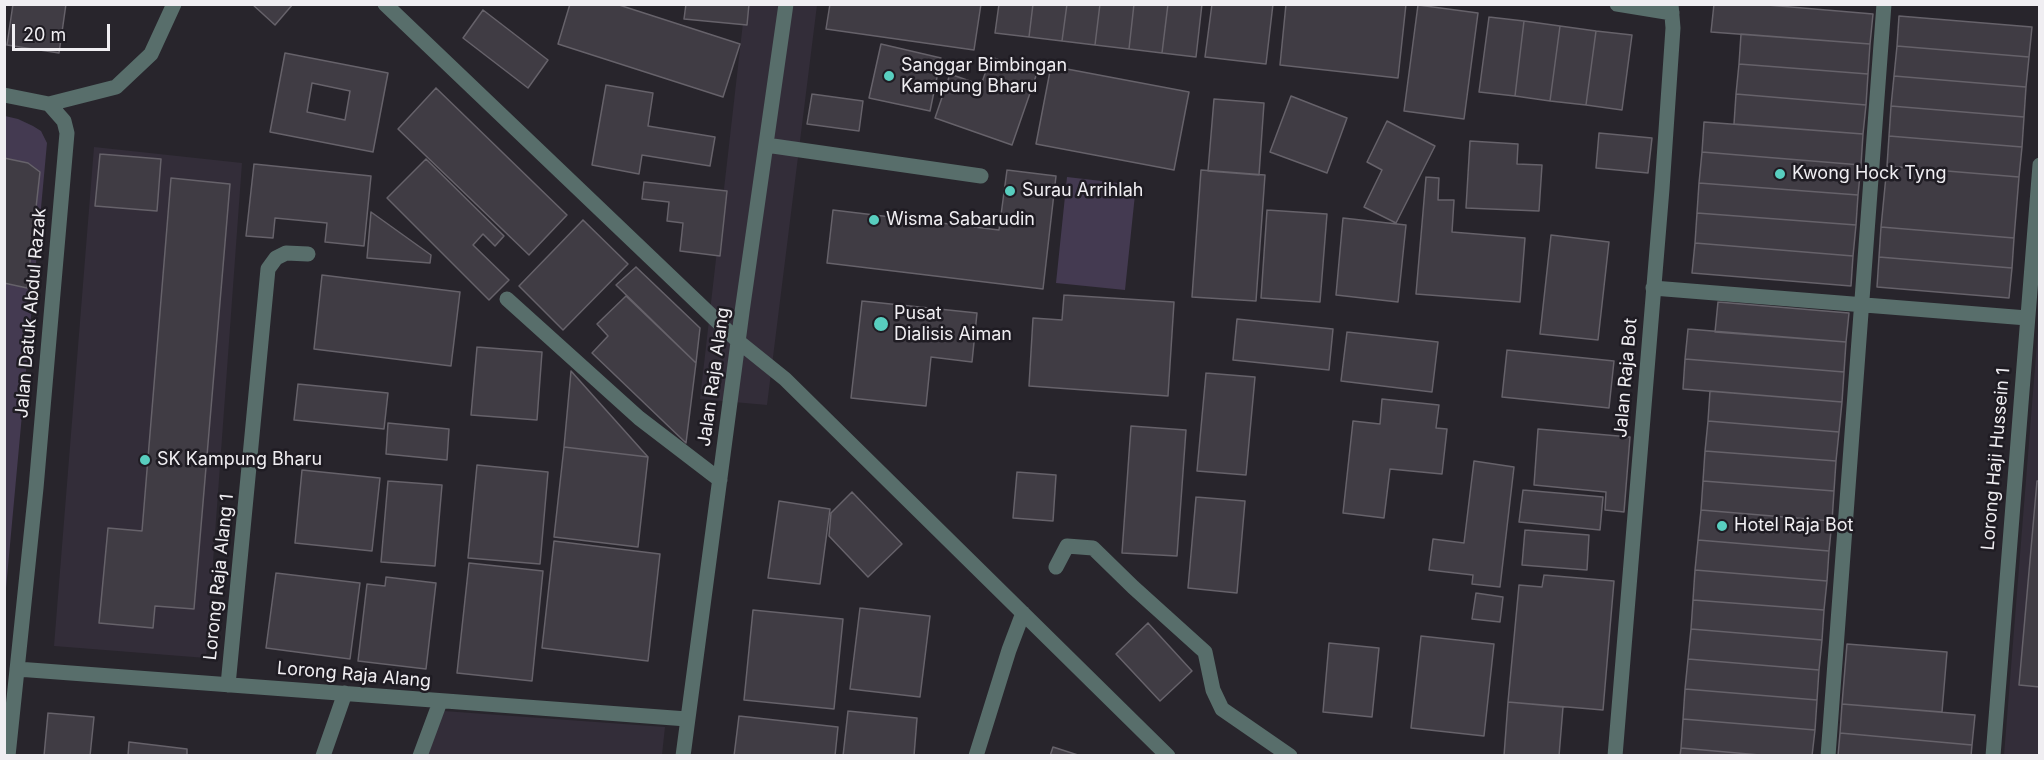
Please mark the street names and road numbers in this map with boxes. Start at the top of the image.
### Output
street label: Jalan Datuk Abdul Razak [11,207,51,419]
street label: Jalan Raja Alang [694,306,734,448]
street label: Jalan Raja Bot [1610,317,1642,439]
street label: Lorong Haji Hussein 1 [1977,367,2015,551]
street label: Lorong Raja Alang 1 [200,493,238,661]
street label: Lorong Raja Alang [276,658,432,692]

